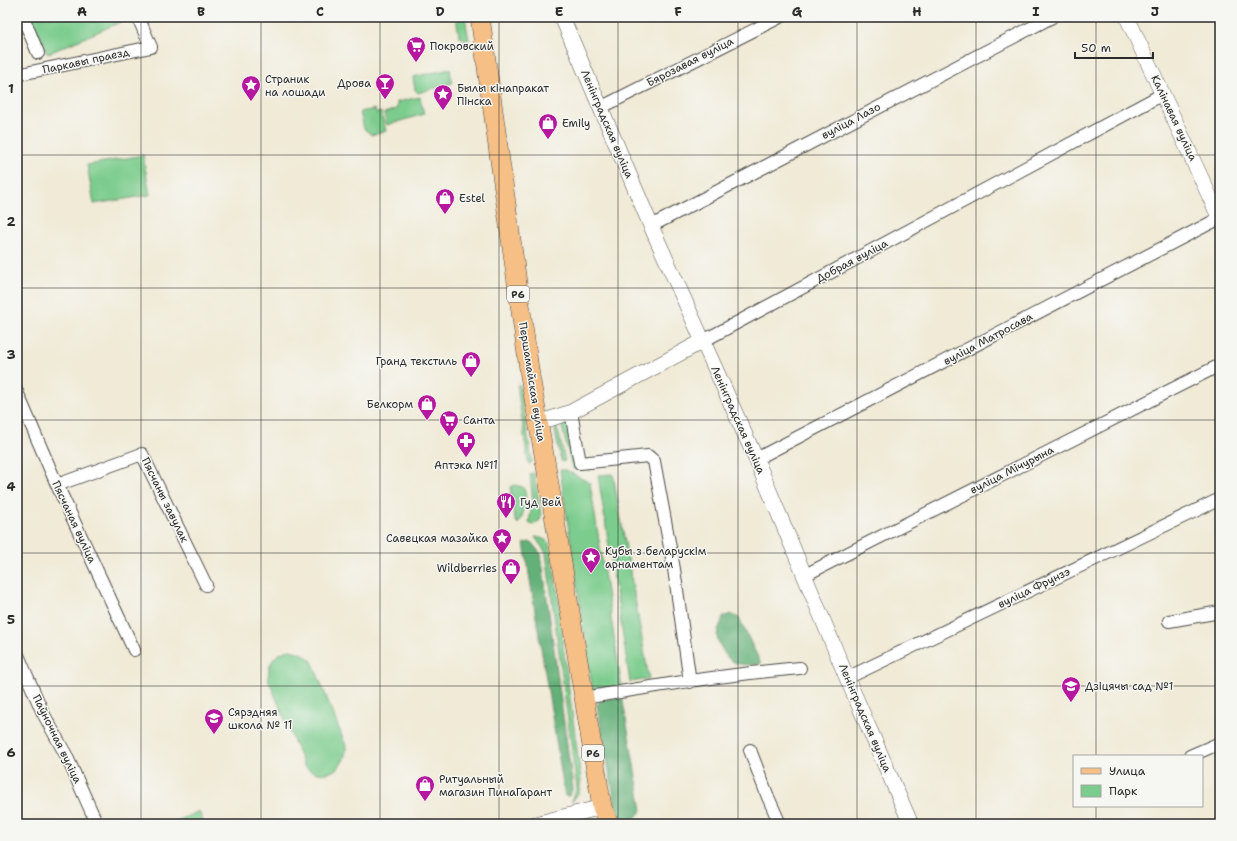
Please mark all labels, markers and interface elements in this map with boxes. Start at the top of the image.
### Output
text: A [77,3,87,20]
text: B [197,3,205,20]
text: C [316,3,324,20]
text: D [435,3,445,20]
text: E [555,3,564,20]
text: F [674,3,682,20]
text: G [792,3,803,20]
text: H [912,3,922,20]
text: I [1032,3,1040,20]
text: J [1151,3,1159,20]
street label: Бярозавая вуліца [644,34,736,90]
scale bar [1075,34,1153,60]
supermarket icon: Покровский [405,35,427,63]
place label: Покровский [430,39,494,54]
text: 50 m [1081,40,1111,56]
street label: Паркавы праезд [41,44,131,78]
street label: Ленінградская вуліца [577,67,637,181]
place label: Страник на лошади [265,72,325,100]
bar icon: Дрова [374,72,396,100]
street label: Калінавая вуліца [1147,73,1201,164]
place icon: Страник на лошади [240,74,262,102]
place label: Дрова [337,76,371,91]
text: 1 [8,80,14,97]
place label: Былы кінапракат Пінска [457,81,549,109]
place icon: Былы кінапракат Пінска [432,83,454,111]
street label: вуліца Лазо [819,99,883,143]
shop icon: Emily [537,112,559,140]
place label: Emily [562,116,590,131]
shop icon: Estel [434,187,456,215]
place label: Estel [459,191,486,206]
text: 2 [6,213,16,230]
street label: Добрая вуліца [814,236,891,286]
road number: Р6 [507,286,529,302]
street label: вуліца Матросава [941,309,1035,369]
street label: Першамайская вуліца [515,321,549,443]
text: 3 [6,346,16,363]
shop icon: Гранд текстиль [460,350,482,378]
place label: Гранд текстиль [376,354,457,369]
street label: Ленінградская вуліца [707,364,769,476]
shop icon: Белкорм [416,393,438,421]
place label: Белкорм [367,397,413,412]
supermarket icon: Санта [438,409,460,437]
place label: Санта [463,413,495,428]
pharmacy icon: Аптэка №11 [455,430,477,458]
street label: вуліца Мічурына [968,442,1057,498]
street label: Пясчаны завулак [138,455,192,545]
place label: Аптэка №11 [434,458,498,473]
text: 4 [6,478,16,495]
street label: Пясчаная вуліца [48,478,100,566]
restaurant icon: Гуд Вей [495,491,517,519]
place label: Гуд Вей [520,495,561,510]
place icon: Савецкая мазайка [491,527,513,555]
place label: Савецкая мазайка [386,531,488,546]
place label: Кубы з беларускім арнаментам [605,544,707,572]
place icon: Кубы з беларускім арнаментам [580,546,602,574]
shop icon: Wildberries [500,557,522,585]
place label: Wildberries [437,561,497,576]
street label: вуліца Фрунзэ [995,564,1073,612]
text: 5 [7,611,15,628]
street label: Ленінградская вуліца [835,661,895,775]
school or university icon: Дзіцячы сад №1 [1060,675,1082,703]
place label: Дзіцячы сад №1 [1085,679,1173,694]
street label: Паўночная вуліца [29,692,85,786]
place label: Сярэдняя школа № 11 [228,705,292,733]
school or university icon: Сярэдняя школа № 11 [203,707,225,735]
text: 6 [6,744,16,761]
road number: Р6 [582,745,604,761]
legend [1073,755,1203,807]
text: Улица [1109,763,1146,779]
place label: Ритуальный магазин ПинаГарант [439,772,552,800]
shop icon: Ритуальный магазин ПинаГарант [414,774,436,802]
text: Парк [1109,783,1138,799]

